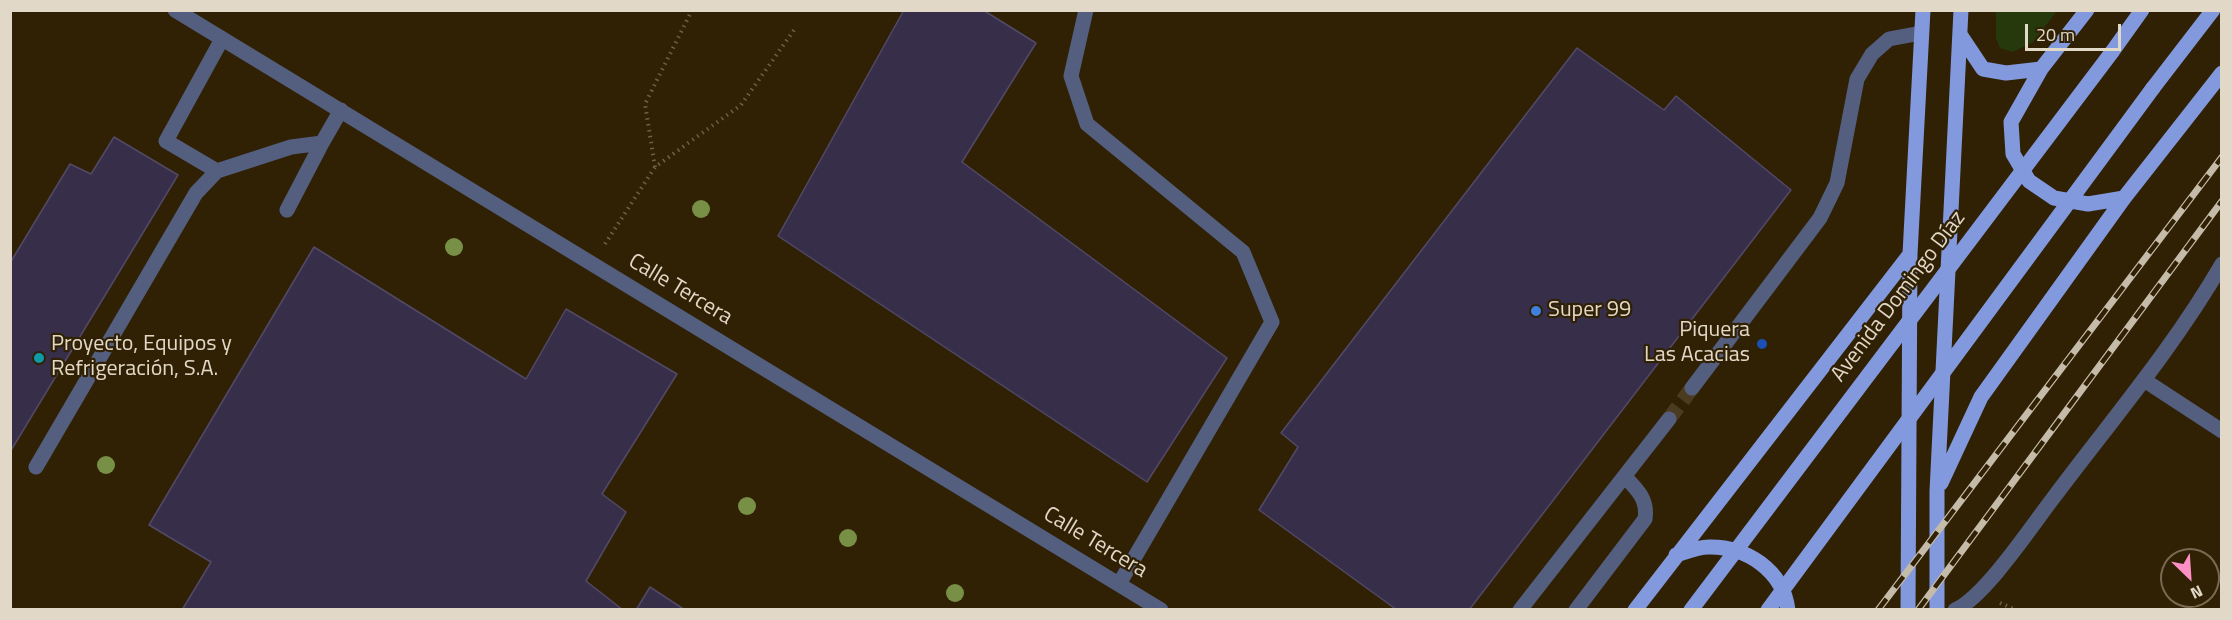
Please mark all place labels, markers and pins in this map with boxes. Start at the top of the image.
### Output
place label: Super 99 [1548,298,1631,324]
marker: Super 99 [1529,304,1543,318]
place label: Piquera Las Acacias [1644,318,1750,370]
place label: Proyecto, Equipos y Refrigeración, S.A. [51,332,232,384]
marker: Piquera Las Acacias [1755,337,1769,351]
marker: Proyecto, Equipos y Refrigeración, S.A. [32,351,46,365]

